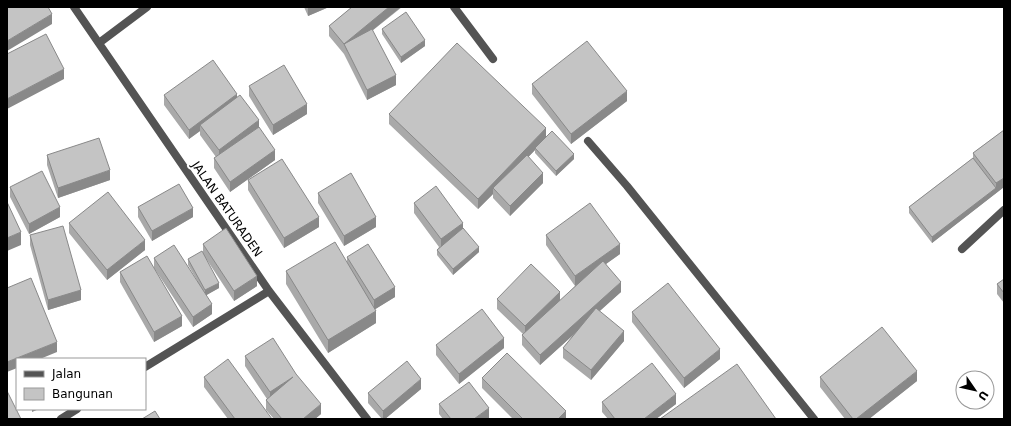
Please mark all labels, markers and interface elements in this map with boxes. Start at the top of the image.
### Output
street label: JALAN BATURADEN [188,158,265,259]
legend [16,358,146,410]
text: Jalan [51,367,81,381]
north arrow [955,370,995,410]
text: Bangunan [52,387,113,401]
text: U [975,388,991,403]

